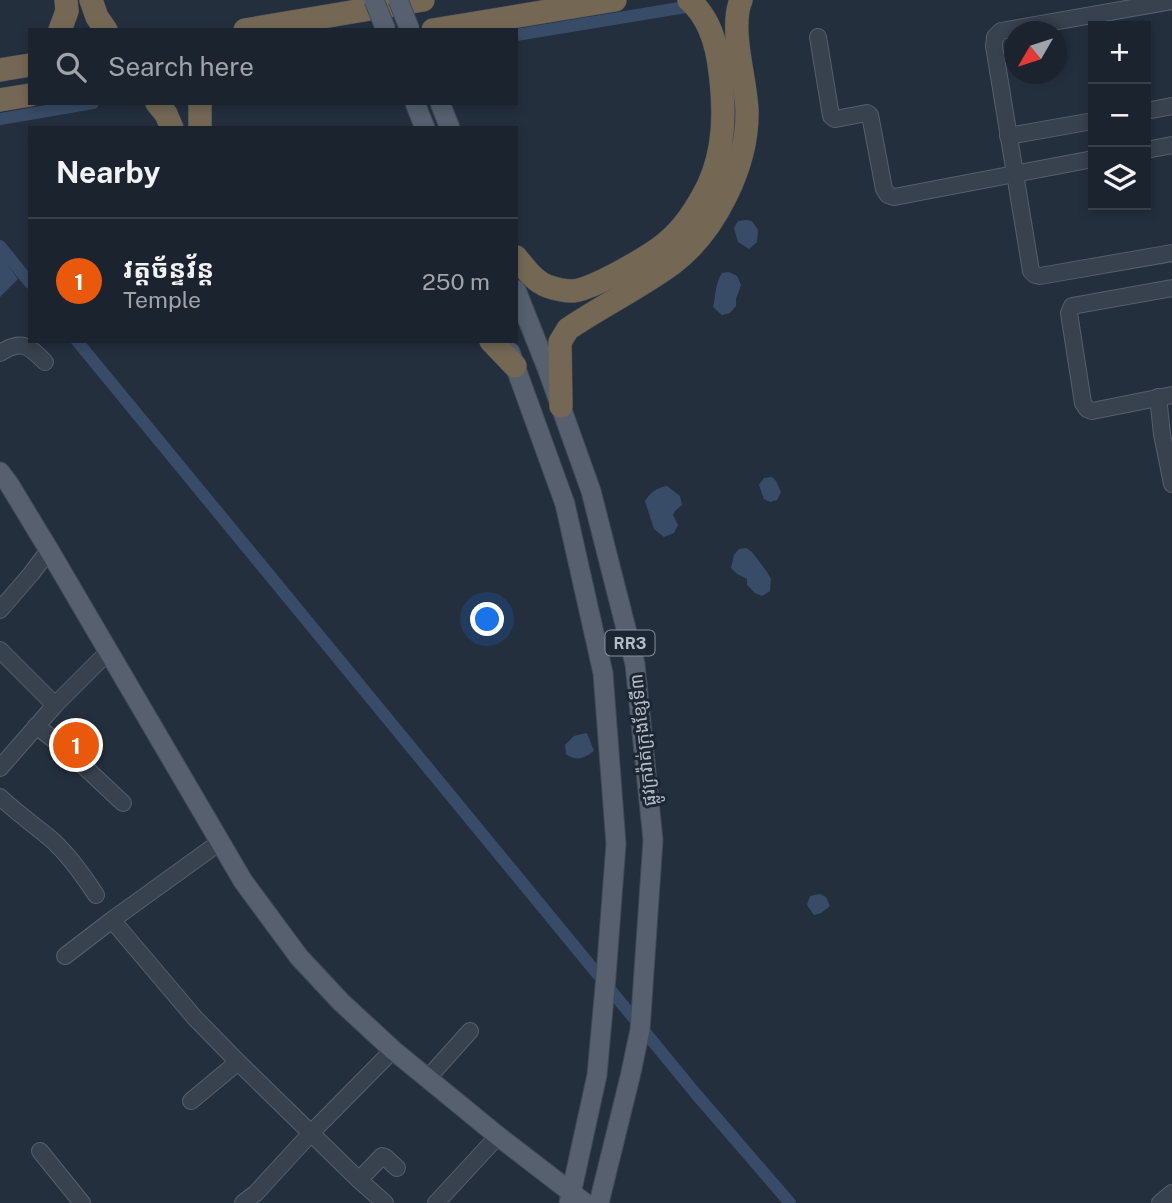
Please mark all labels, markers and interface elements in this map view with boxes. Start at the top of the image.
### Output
north arrow [1004,21,1067,84]
map controls [1088,21,1151,210]
button: + [1088,21,1151,84]
search box [28,28,518,105]
icon: search [52,48,90,86]
text: Search here [108,51,254,82]
button: − [1088,84,1151,147]
button: layers [1088,147,1151,210]
text: Nearby [56,154,160,190]
text: វត្តច័ន្ទវ័ន្ត [123,253,214,284]
text: 1 [74,268,84,295]
text: 250 m [422,268,490,295]
text: Temple [123,286,201,313]
your location [470,602,504,636]
road number: RR3 [606,630,654,656]
street label: ផ្លូវក្រវ៉ាត់ក្រុងខ្សែទី៣ [625,672,666,807]
pin: 1 [53,719,99,771]

